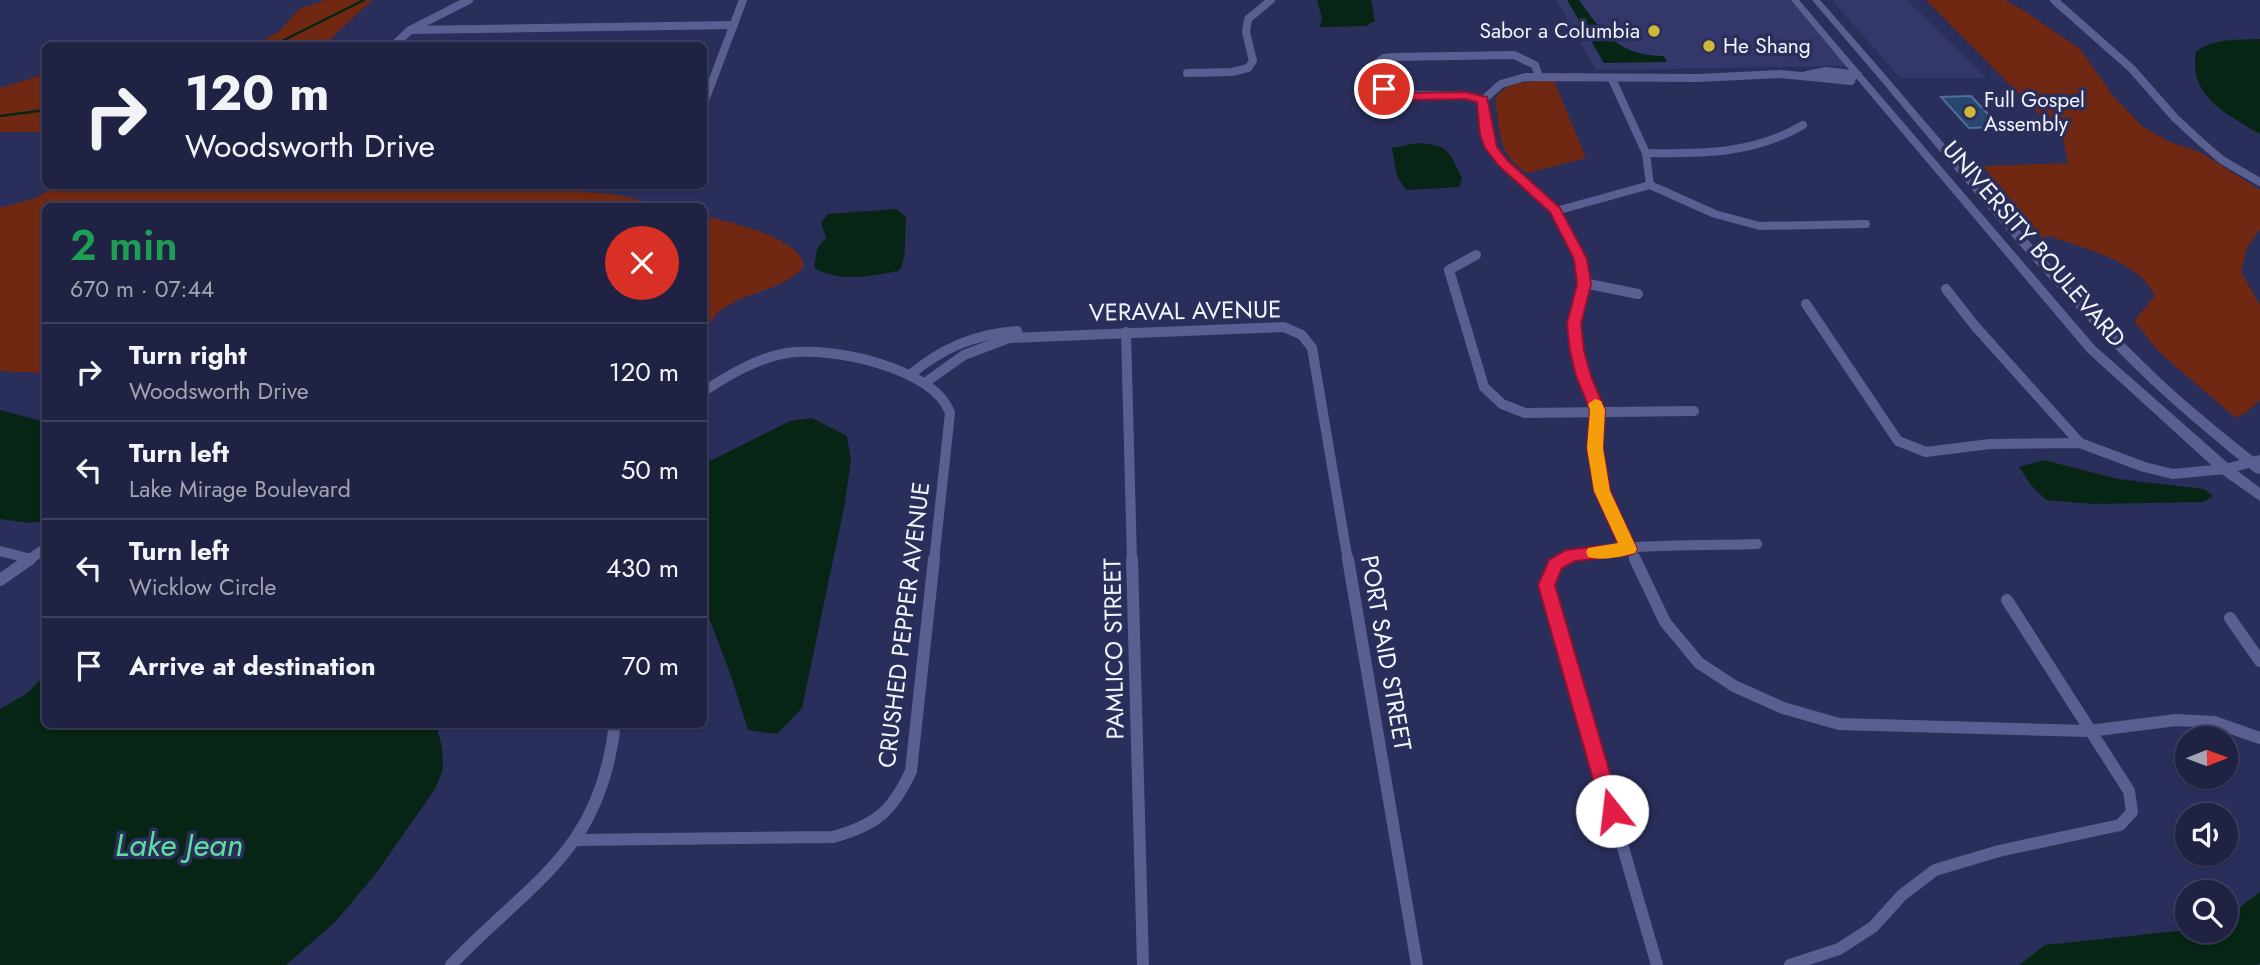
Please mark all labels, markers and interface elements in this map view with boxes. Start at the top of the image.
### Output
place label: Sabor a Columbia [1479,16,1640,46]
marker: Sabor a Columbia [1646,23,1662,39]
place label: He Shang [1723,31,1811,61]
marker: He Shang [1701,38,1717,54]
text: 120 m [185,58,329,128]
pin [1354,59,1414,119]
icon: right [70,70,161,161]
icon: arrive [1365,70,1403,108]
place label: Full Gospel Assembly [1984,85,2085,139]
marker: Full Gospel Assembly [1962,104,1978,120]
text: Woodsworth Drive [185,123,435,169]
street label: UNIVERSITY BOULEVARD [1935,133,2134,355]
text: 2 min [70,215,178,276]
button: close [605,226,679,300]
text: 670 m · 07:44 [70,272,214,306]
street label: VERAVAL AVENUE [1088,291,1282,330]
text: Turn right [129,336,247,374]
icon: right [70,353,108,391]
text: 120 m [609,353,679,391]
text: Woodsworth Drive [129,374,309,408]
text: Turn left [129,434,229,472]
icon: left [70,451,108,489]
text: 50 m [621,451,679,489]
text: Lake Mirage Boulevard [129,472,351,506]
street label: CRUSHED PEPPER AVENUE [869,480,938,770]
text: Turn left [129,532,229,570]
icon: left [70,549,108,587]
text: 430 m [606,549,679,587]
street label: PORT SAID STREET [1352,553,1421,753]
street label: PAMLICO STREET [1094,558,1133,740]
text: Wicklow Circle [129,570,276,604]
icon: arrive [70,647,108,685]
text: Arrive at destination [129,647,376,685]
text: 70 m [622,647,679,685]
north arrow [2175,726,2238,789]
map controls [2175,726,2238,943]
position arrow [1575,774,1649,848]
button: sound [2175,803,2238,866]
water label: Lake Jean [115,822,243,868]
button: search [2175,880,2238,943]

